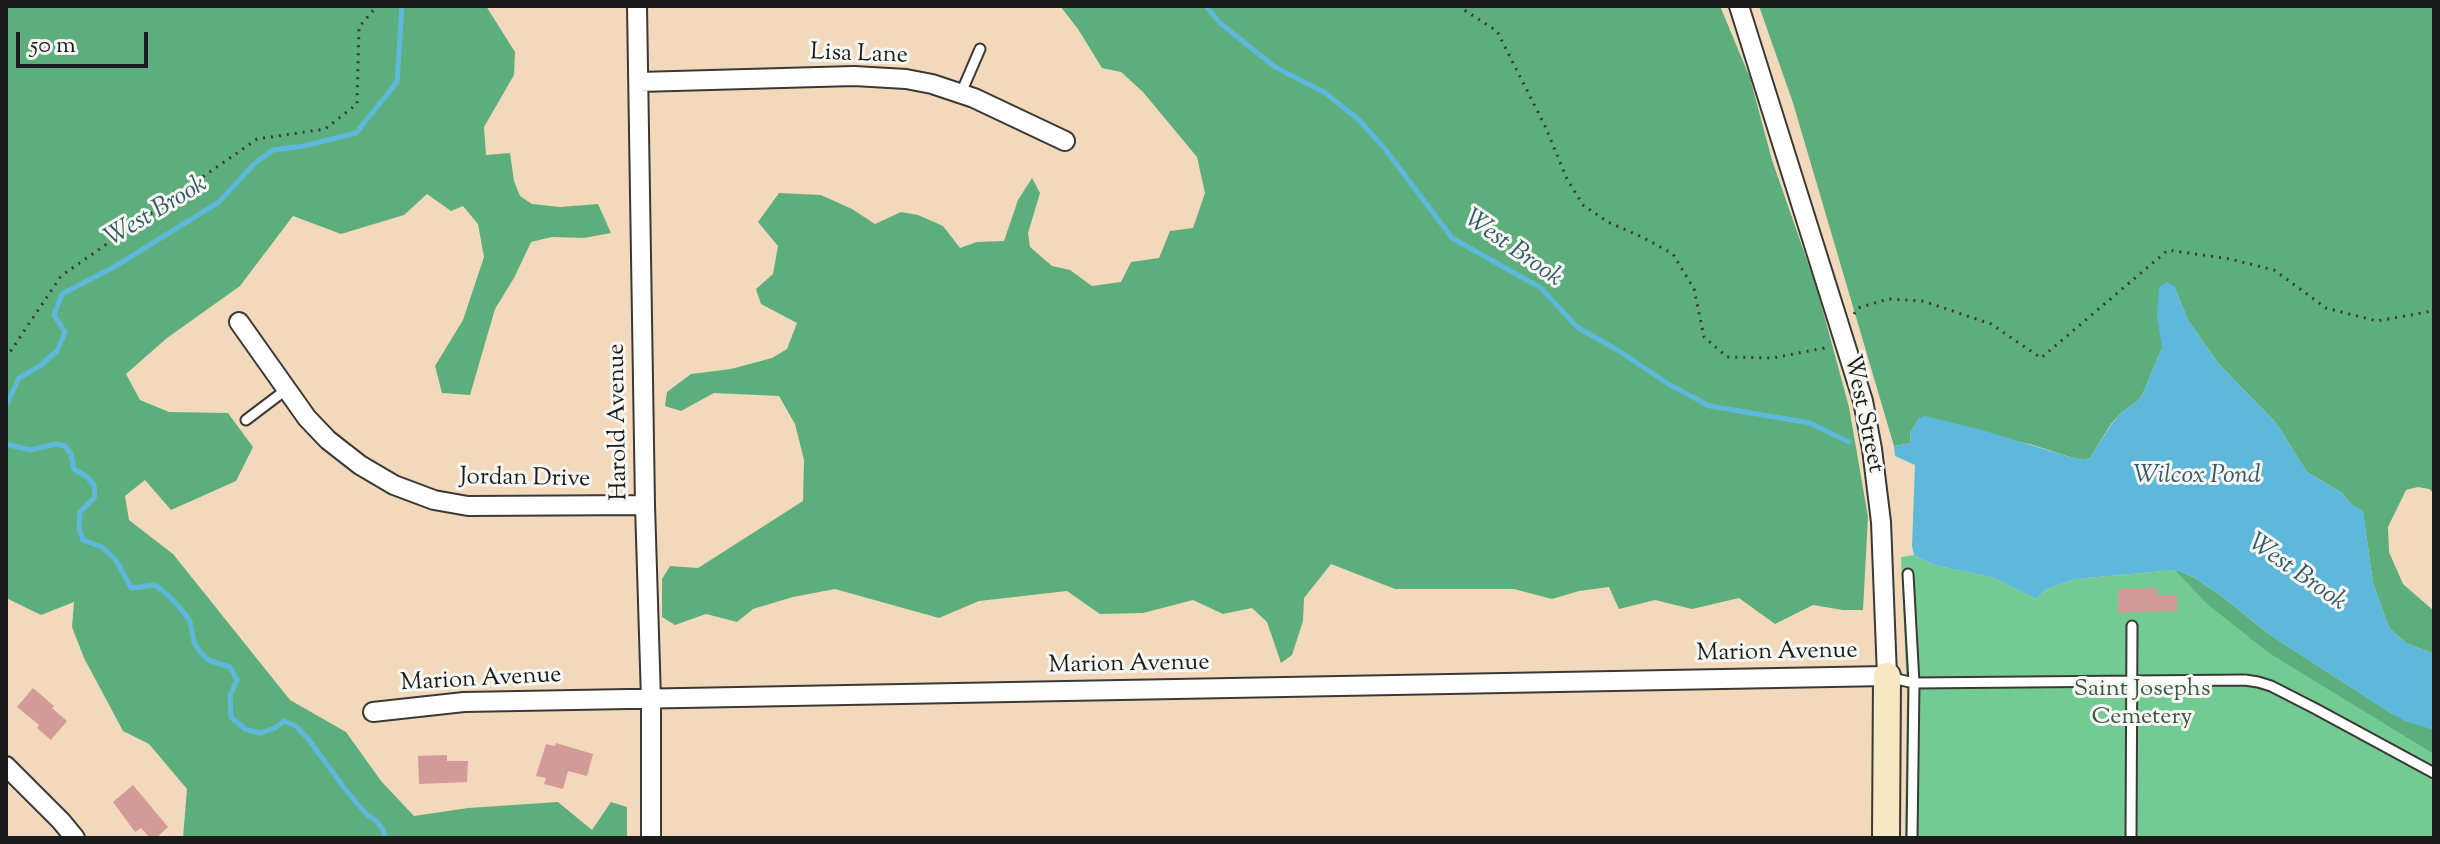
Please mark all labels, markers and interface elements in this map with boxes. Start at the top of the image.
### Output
scale bar [20,16,152,66]
text: 50 m [30,29,76,63]
street label: Lisa Lane [810,40,908,72]
water label: West Brook [100,170,214,256]
water label: West Brook [1457,205,1567,295]
street label: Harold Avenue [604,343,636,501]
street label: West Street [1835,352,1889,476]
water label: Wilcox Pond [2133,462,2261,494]
street label: Jordan Drive [459,464,591,496]
water label: West Brook [2241,529,2351,619]
street label: Marion Avenue [1696,638,1858,670]
street label: Marion Avenue [1048,650,1210,682]
street label: Marion Avenue [400,662,562,700]
park label: Saint Josephs Cemetery [2074,677,2210,733]

